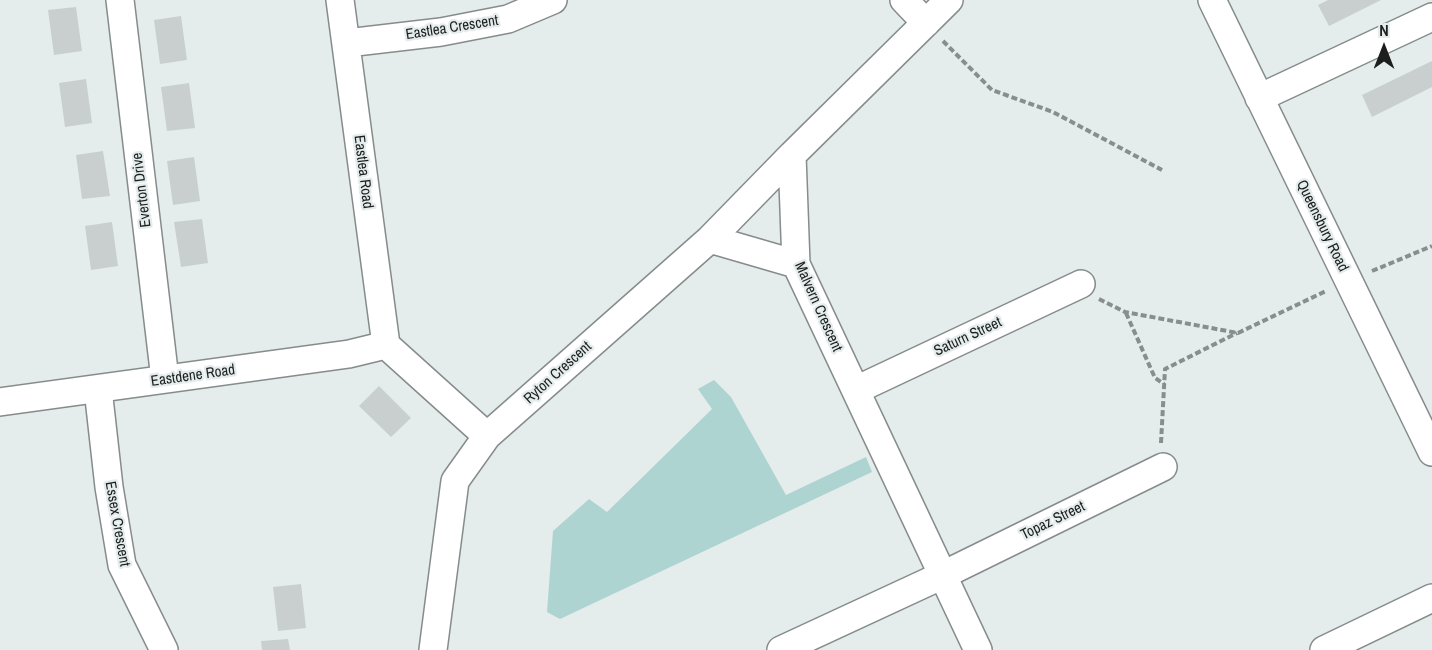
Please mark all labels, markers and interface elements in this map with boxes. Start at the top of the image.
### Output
street label: Eastlea Crescent [404,12,500,44]
north arrow [1354,18,1414,78]
text: N [1379,19,1389,41]
street label: Eastlea Road [350,134,376,210]
street label: Everton Drive [128,152,156,228]
street label: Queensbury Road [1292,177,1352,275]
street label: Malvern Crescent [790,259,846,355]
street label: Saturn Street [931,314,1005,360]
street label: Ryton Crescent [520,338,596,408]
street label: Eastdene Road [150,361,236,391]
street label: Essex Crescent [101,480,133,568]
street label: Topaz Street [1018,498,1088,544]

